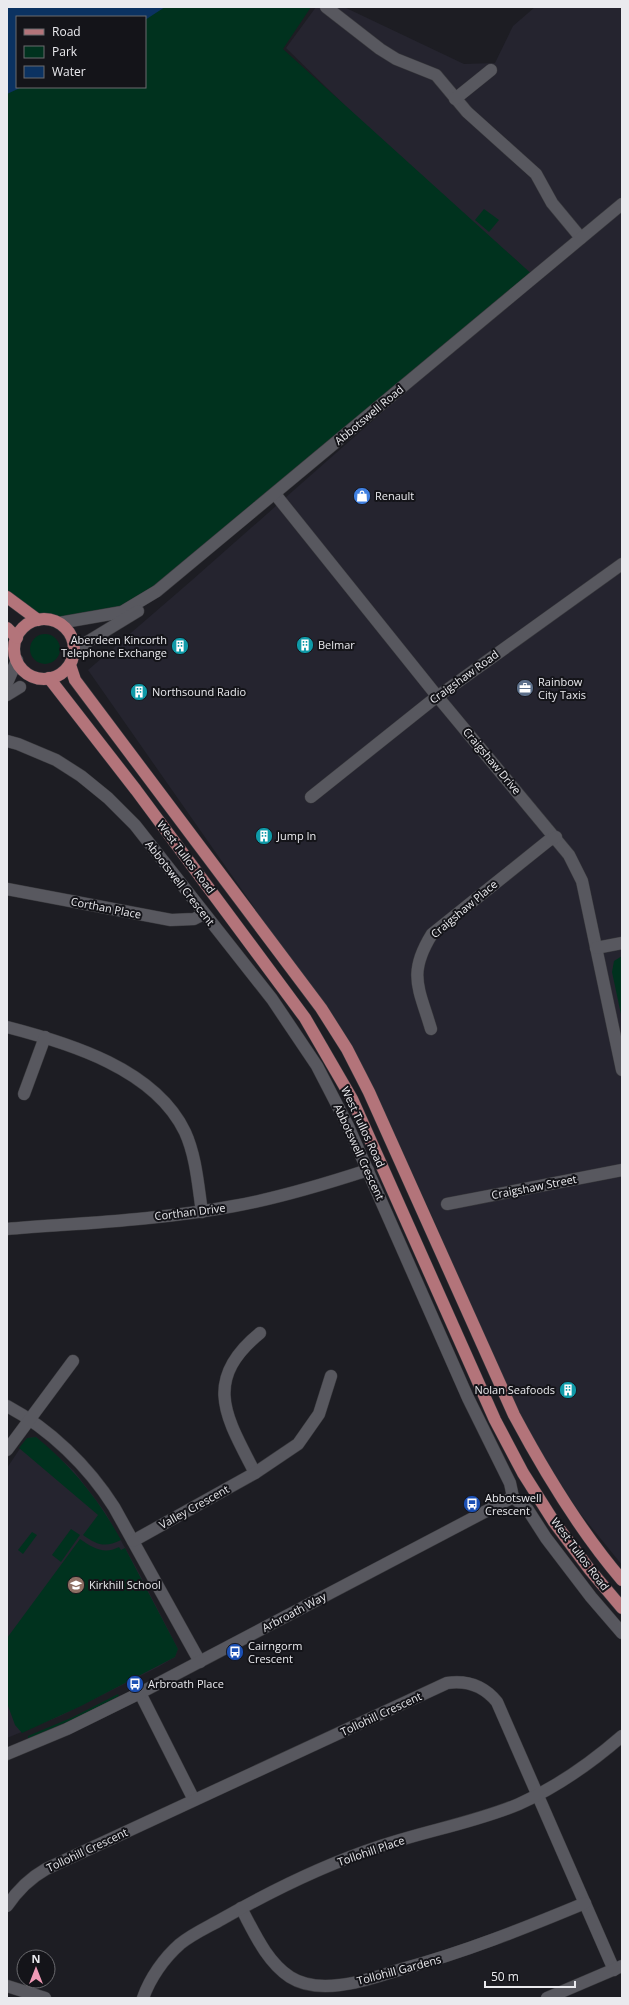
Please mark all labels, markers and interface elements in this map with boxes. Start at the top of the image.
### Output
legend [16,16,146,88]
text: Road [52,23,81,40]
text: Park [52,43,78,60]
text: Water [52,63,86,80]
street label: Abbotswell Road [331,381,406,448]
shop icon: Renault [352,486,372,506]
place label: Renault [375,488,414,503]
place label: Aberdeen Kincorth Telephone Exchange [61,632,167,660]
building icon: Belmar [295,635,315,655]
building icon: Aberdeen Kincorth Telephone Exchange [170,636,190,656]
place label: Belmar [318,637,355,652]
street label: Craigshaw Road [426,646,501,707]
place label: Rainbow City Taxis [538,674,586,702]
office icon: Rainbow City Taxis [515,678,535,698]
building icon: Northsound Radio [129,682,149,702]
place label: Northsound Radio [152,684,246,699]
street label: Craigshaw Drive [460,724,525,797]
street label: West Tullos Road [154,817,219,896]
building icon: Jump In [254,826,274,846]
place label: Jump In [276,828,316,843]
street label: Abbotswell Crescent [142,837,218,928]
street label: Craigshaw Place [427,876,500,941]
street label: Corthan Place [70,893,143,922]
street label: West Tullos Road [338,1084,389,1170]
street label: Abbotswell Crescent [331,1101,388,1202]
street label: Craigshaw Street [490,1171,578,1202]
street label: Corthan Drive [154,1200,226,1223]
building icon: Nolan Seafoods [558,1380,578,1400]
place label: Nolan Seafoods [474,1382,555,1397]
street label: Valley Crescent [156,1481,231,1532]
place label: Abbotswell Crescent [485,1490,541,1518]
bus stop icon: Abbotswell Crescent [462,1494,482,1514]
street label: West Tullos Road [548,1514,613,1593]
school or university icon: Kirkhill School [66,1575,86,1595]
place label: Kirkhill School [89,1577,161,1592]
street label: Arbroath Way [259,1588,329,1635]
place label: Cairngorm Crescent [248,1638,302,1666]
bus stop icon: Cairngorm Crescent [225,1642,245,1662]
bus stop icon: Arbroath Place [125,1674,145,1694]
place label: Arbroath Place [148,1676,224,1691]
street label: Tollohill Crescent [338,1688,424,1739]
street label: Tollohill Crescent [44,1824,130,1875]
street label: Tollohill Place [335,1832,406,1869]
north arrow [16,1949,56,1989]
text: N [32,1951,40,1966]
street label: Tollohill Gardens [355,1951,442,1988]
scale bar [485,1963,575,1989]
text: 50 m [491,1968,519,1985]

